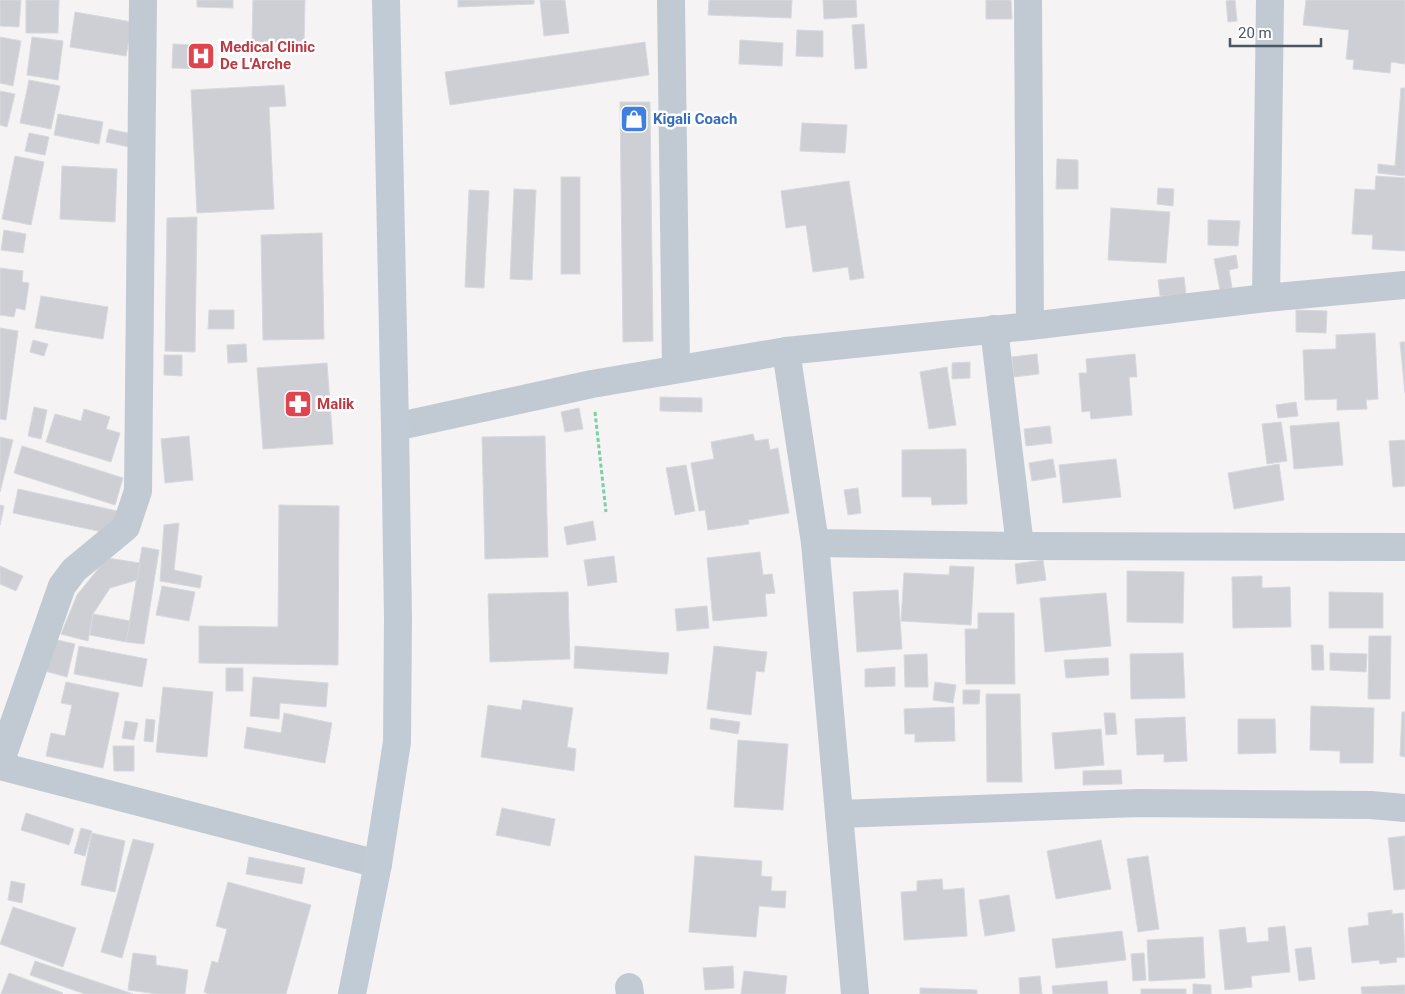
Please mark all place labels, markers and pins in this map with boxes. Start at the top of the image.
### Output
place label: Medical Clinic De L'Arche [220,38,315,73]
hospital icon: Medical Clinic De L'Arche [186,41,216,71]
shop icon: Kigali Coach [619,104,649,134]
place label: Kigali Coach [653,110,737,128]
pharmacy icon: Malik [283,389,313,419]
place label: Malik [317,395,355,413]

